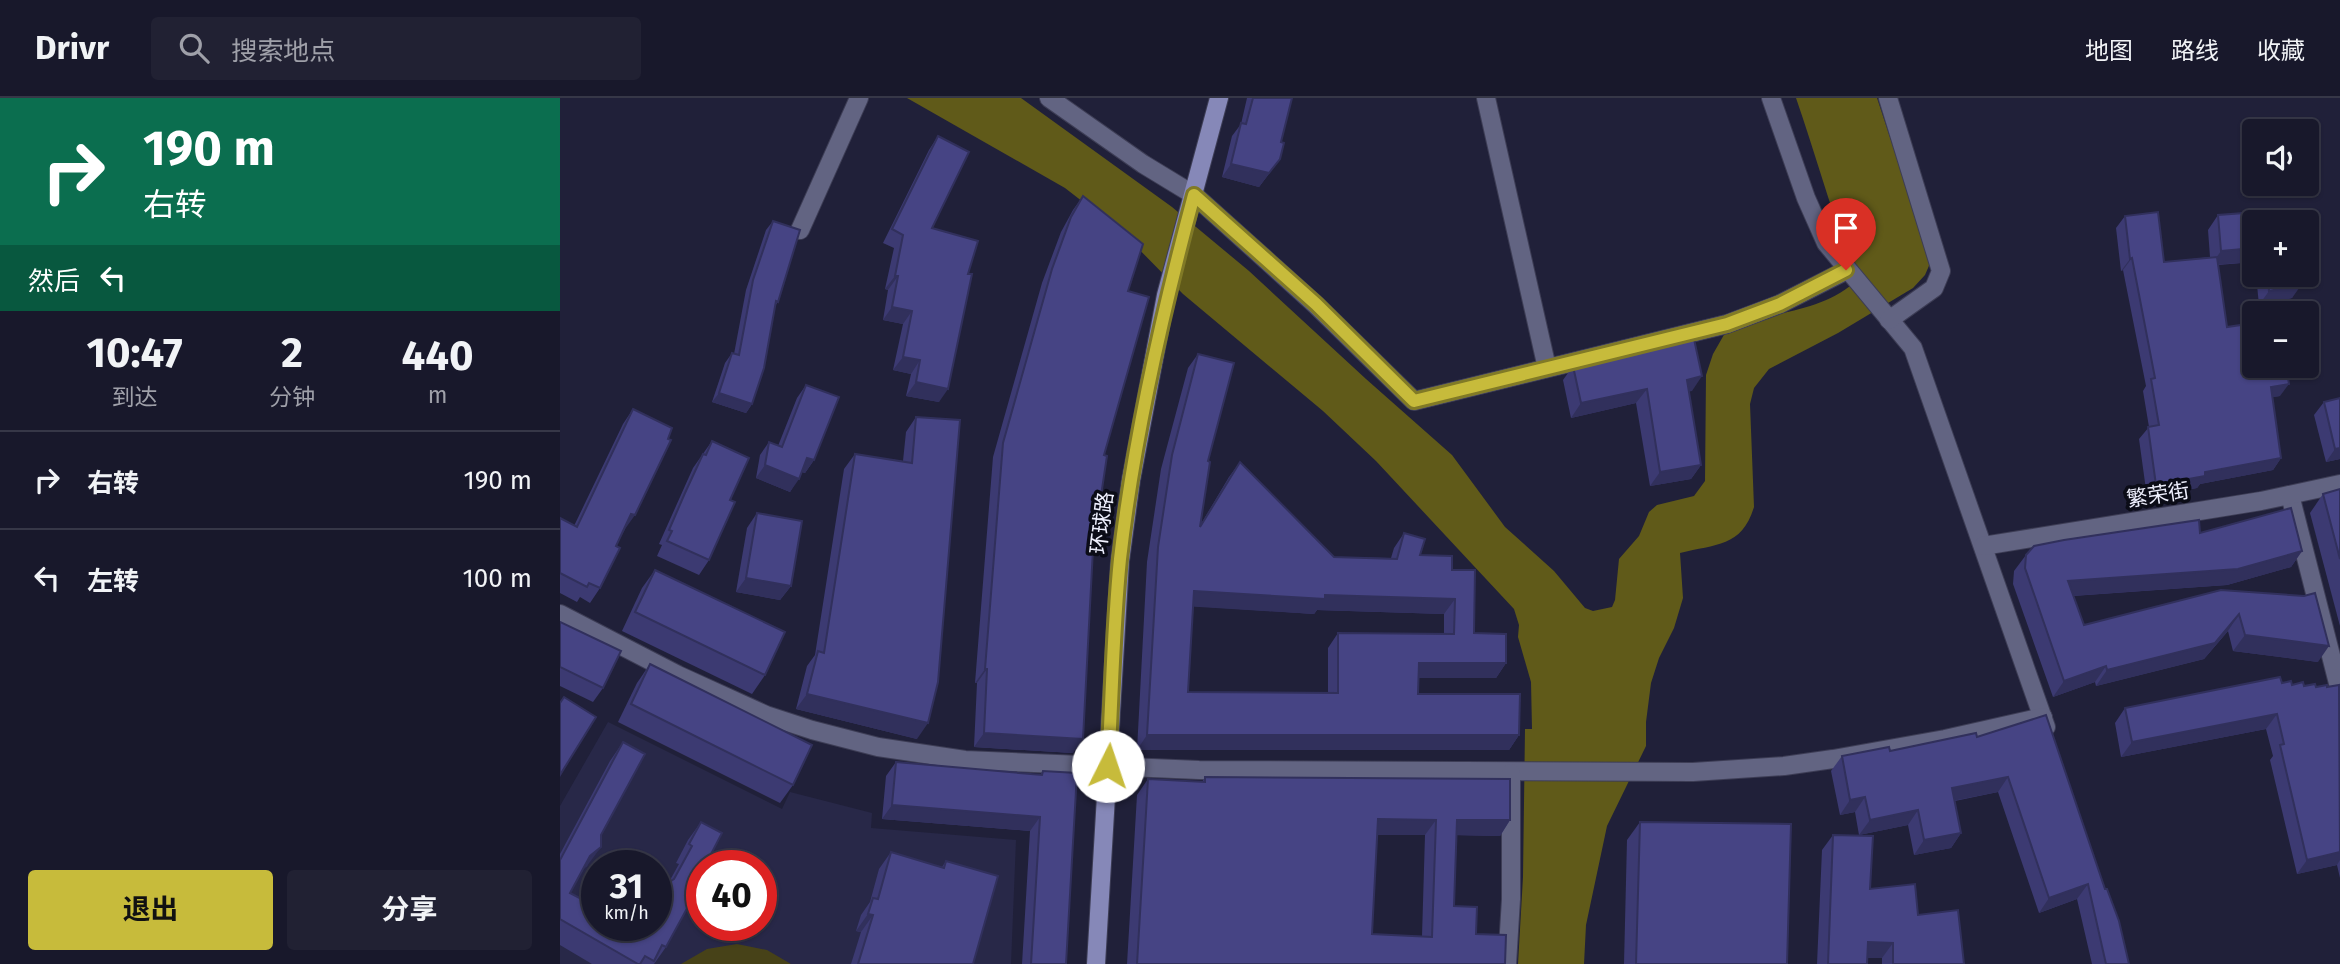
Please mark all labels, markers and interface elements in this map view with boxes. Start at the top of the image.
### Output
search box [151,17,641,80]
text: Drivr [35,28,109,68]
icon: search [175,29,213,67]
text: 搜索地点 [231,36,335,67]
text: 地图 [2085,37,2133,65]
text: 路线 [2171,37,2219,65]
text: 收藏 [2257,37,2305,65]
text: 190 m [143,119,275,178]
map controls [2242,119,2319,378]
button: sound [2242,119,2319,196]
icon: right [28,126,119,217]
text: 右转 [143,186,207,224]
pin [1816,198,1876,270]
icon: arrive [1827,209,1865,247]
button: + [2242,210,2319,287]
icon: left [94,259,132,297]
text: 然后 [28,266,80,297]
button: − [2242,301,2319,378]
text: 10:47 [86,328,183,378]
text: 2 [281,328,303,378]
text: 440 [402,331,474,381]
text: m [428,381,447,409]
text: 到达 [112,383,158,411]
text: 分钟 [269,383,315,411]
icon: right [28,461,66,499]
text: 190 m [463,465,532,496]
text: 右转 [87,468,139,499]
street label: 繁荣街 [2125,477,2191,513]
street label: 环球路 [1085,490,1119,556]
icon: left [28,559,66,597]
text: 100 m [463,563,532,594]
text: 左转 [87,566,139,597]
position arrow [1071,729,1145,803]
speed limit sign: 40 [686,850,777,941]
text: 31 [610,865,643,907]
button: 退出 [28,870,273,950]
button: 分享 [287,870,532,950]
text: km/h [604,902,649,924]

